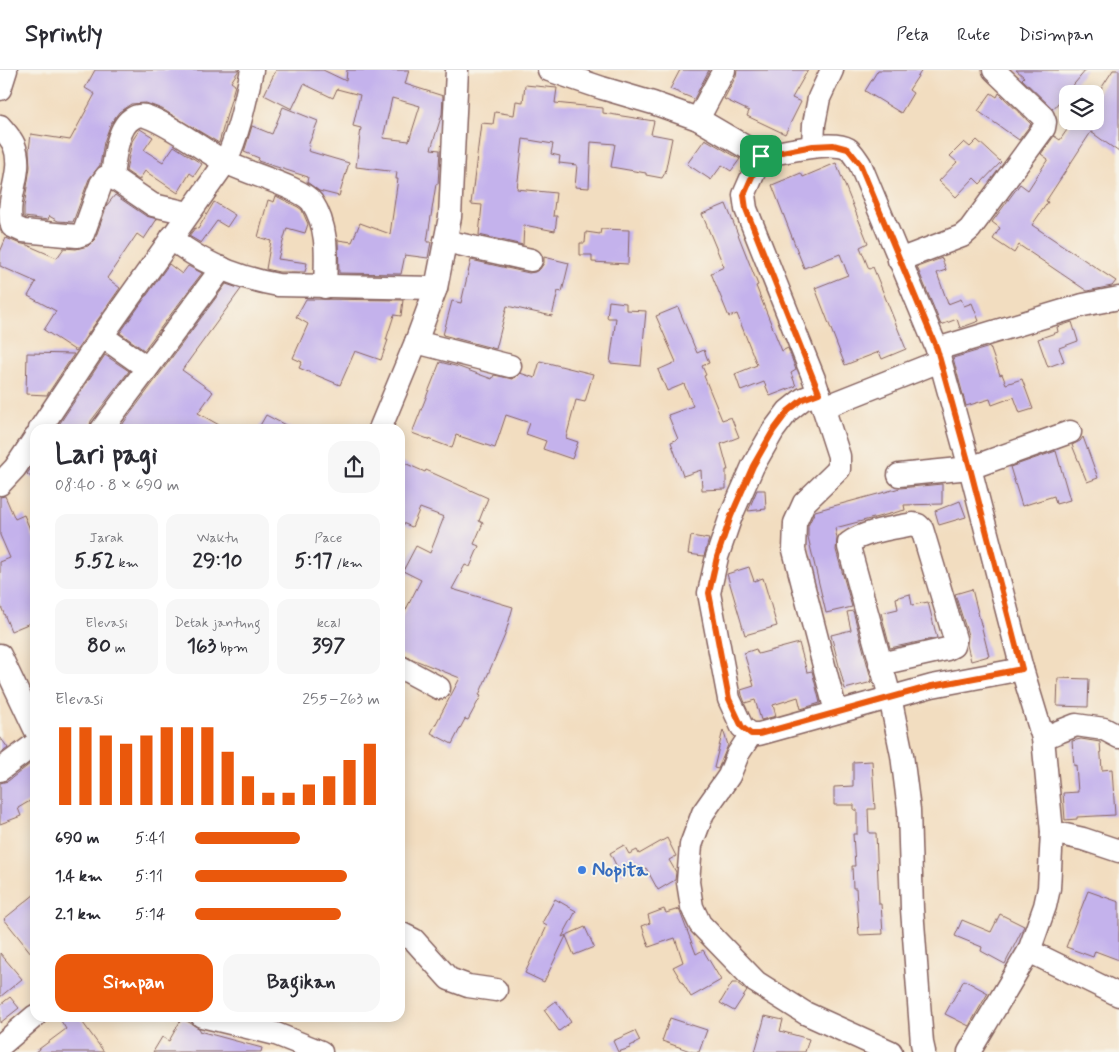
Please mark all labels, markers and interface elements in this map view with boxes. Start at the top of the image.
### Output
text: Sprintly [25,19,103,50]
text: Peta [896,23,929,47]
text: Rute [957,23,990,47]
text: Disimpan [1018,23,1094,47]
map controls [1059,85,1104,130]
button: layers [1059,85,1104,130]
pin [740,135,782,177]
icon: arrive [747,142,775,170]
text: Lari pagi [55,437,158,474]
button: share [328,441,380,493]
text: 08:40 · 8 × 690 m [55,475,180,496]
text: Jarak [89,529,124,547]
text: Waktu [197,529,238,547]
text: Pace [315,529,342,547]
text: 5.52 [74,547,115,575]
text: 29:10 [193,547,242,575]
text: 5:17 [294,547,332,575]
text: km [115,554,139,572]
text: /km [332,554,363,572]
text: Elevasi [85,614,128,632]
text: Detak jantung [174,614,261,632]
text: kcal [317,614,340,632]
text: 80 [87,632,111,660]
text: 163 [187,632,216,660]
text: 397 [312,632,345,660]
text: m [111,639,126,657]
text: bpm [216,639,248,657]
text: Elevasi [55,689,103,710]
text: 255–263 m [302,689,380,710]
text: 690 m [55,828,99,849]
text: 5:41 [135,828,165,849]
place label: Nopita [592,857,649,884]
marker: Nopita [576,864,588,876]
text: 1.4 km [55,866,102,887]
text: 5:11 [135,866,163,887]
text: 2.1 km [55,904,101,925]
text: 5:14 [135,904,166,925]
button: Simpan [55,954,213,1012]
button: Bagikan [223,954,380,1012]

